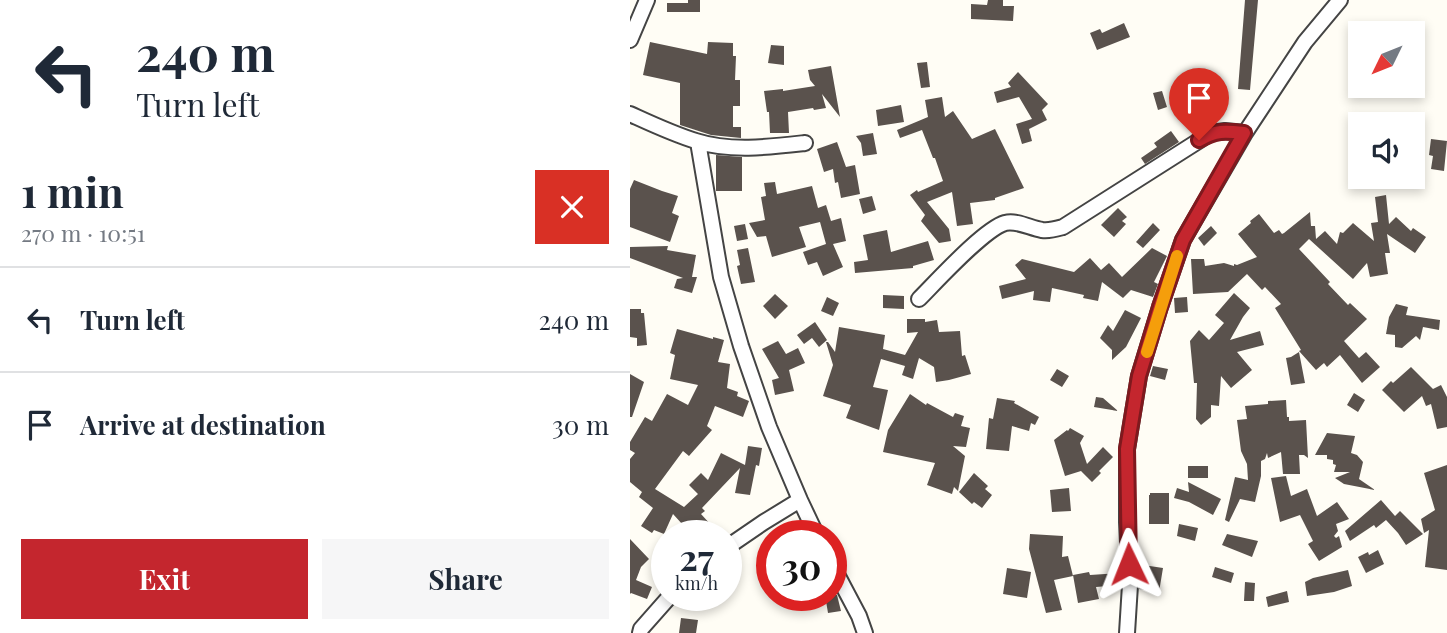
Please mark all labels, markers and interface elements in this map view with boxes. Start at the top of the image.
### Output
text: 240 m [136,19,275,84]
north arrow [1348,21,1424,98]
map controls [1348,21,1425,189]
icon: left [21,28,112,119]
pin [1169,68,1229,140]
icon: arrive [1180,79,1218,117]
text: Turn left [136,82,260,125]
button: sound [1348,112,1425,189]
text: 1 min [21,163,124,219]
button: close [535,170,609,244]
text: 270 m · 10:51 [21,217,145,248]
icon: left [21,301,59,339]
text: Turn left [80,302,185,337]
text: 240 m [539,302,609,337]
icon: arrive [21,406,59,444]
text: Arrive at destination [80,407,326,442]
text: 30 m [552,407,609,442]
speed limit sign: 30 [756,520,847,611]
position arrow [1092,527,1166,601]
text: 27 [679,533,714,580]
button: Exit [21,539,308,619]
button: Share [322,539,609,619]
text: km/h [675,571,718,595]

